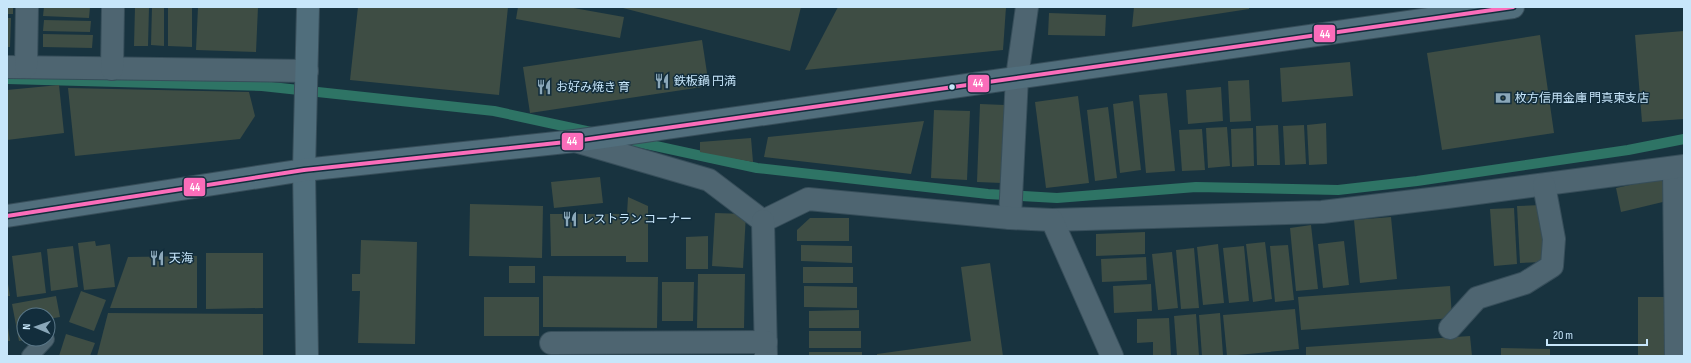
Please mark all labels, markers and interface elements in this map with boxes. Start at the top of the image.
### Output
line badge: 44 [1313,24,1336,43]
text: 44 [1320,28,1330,41]
restaurant icon: 鉄板鍋 円満 [653,72,671,90]
place label: 鉄板鍋 円満 [674,74,736,89]
line badge: 44 [967,74,990,93]
text: 44 [973,77,983,90]
restaurant icon: お好み焼き 育 [535,78,553,96]
place label: お好み焼き 育 [556,80,630,95]
unlabelled marker [947,82,957,92]
bank icon: 枚方信用金庫 門真東支店 [1494,89,1512,107]
place label: 枚方信用金庫 門真東支店 [1515,91,1649,106]
line badge: 44 [561,132,584,151]
text: 44 [567,135,577,148]
line badge: 44 [183,177,206,197]
text: 44 [190,181,200,194]
restaurant icon: レストラン コーナー [561,210,579,228]
place label: レストラン コーナー [582,212,692,227]
restaurant icon: 天海 [148,249,166,267]
place label: 天海 [169,251,193,266]
north arrow [16,307,56,347]
scale bar [1547,321,1647,347]
text: N [20,323,33,330]
text: 20 m [1553,328,1573,343]

